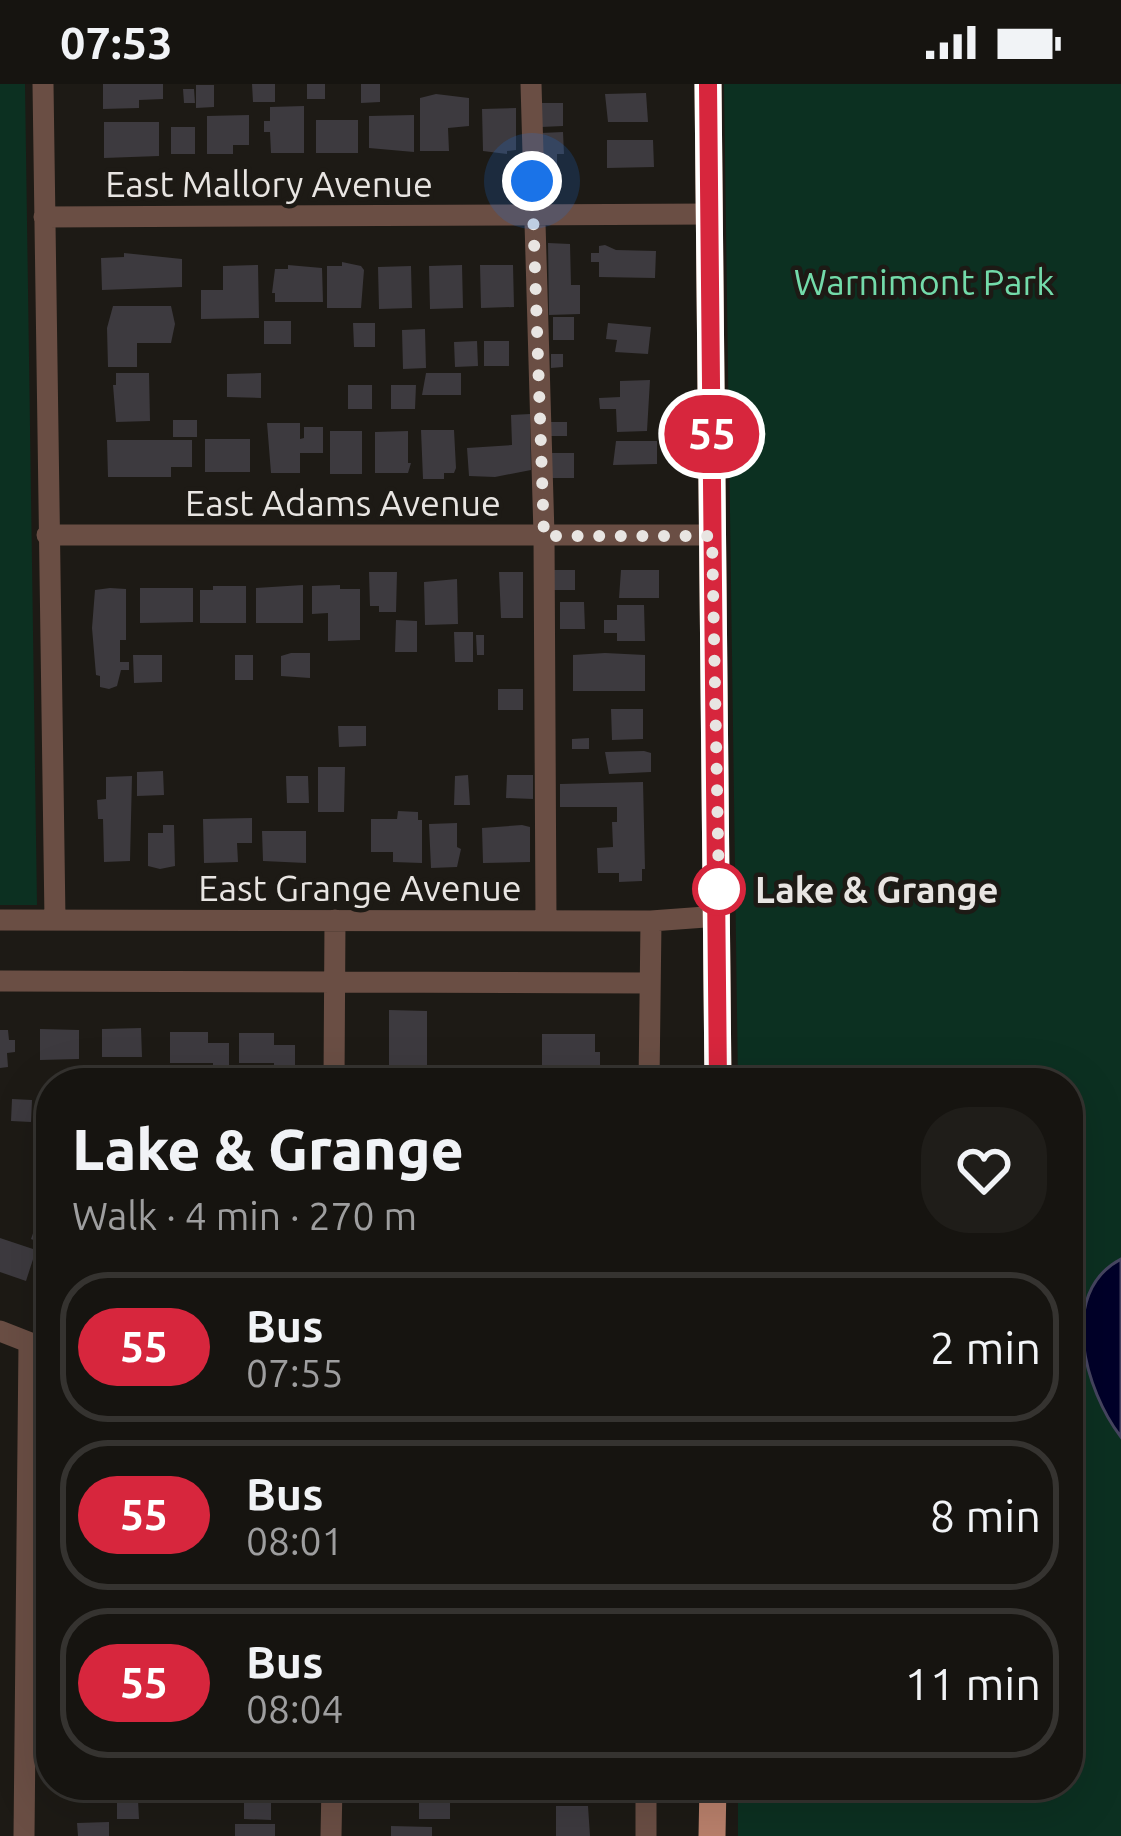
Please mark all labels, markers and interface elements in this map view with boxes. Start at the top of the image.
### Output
text: 07:53 [60,17,173,68]
your location [502,151,562,211]
street label: East Mallory Avenue [105,163,433,204]
park label: Warnimont Park [794,261,1054,302]
line badge: 55 [658,395,766,473]
text: 55 [688,410,736,457]
street label: East Adams Avenue [185,482,501,523]
marker: Lake & Grange [694,864,744,914]
street label: East Grange Avenue [198,867,522,908]
place label: Lake & Grange [755,869,998,910]
button: heart [921,1107,1047,1233]
text: Lake & Grange [72,1117,464,1181]
text: Walk · 4 min · 270 m [72,1194,417,1237]
text: Bus [246,1300,323,1351]
text: 2 min [930,1322,1041,1373]
text: 55 [120,1323,168,1370]
text: 07:55 [246,1351,344,1394]
text: Bus [246,1468,323,1519]
text: 8 min [930,1490,1041,1541]
text: 55 [120,1491,168,1538]
text: 08:01 [246,1519,344,1562]
text: Bus [246,1636,323,1687]
text: 11 min [904,1658,1041,1709]
text: 55 [120,1659,168,1706]
text: 08:04 [246,1687,344,1730]

